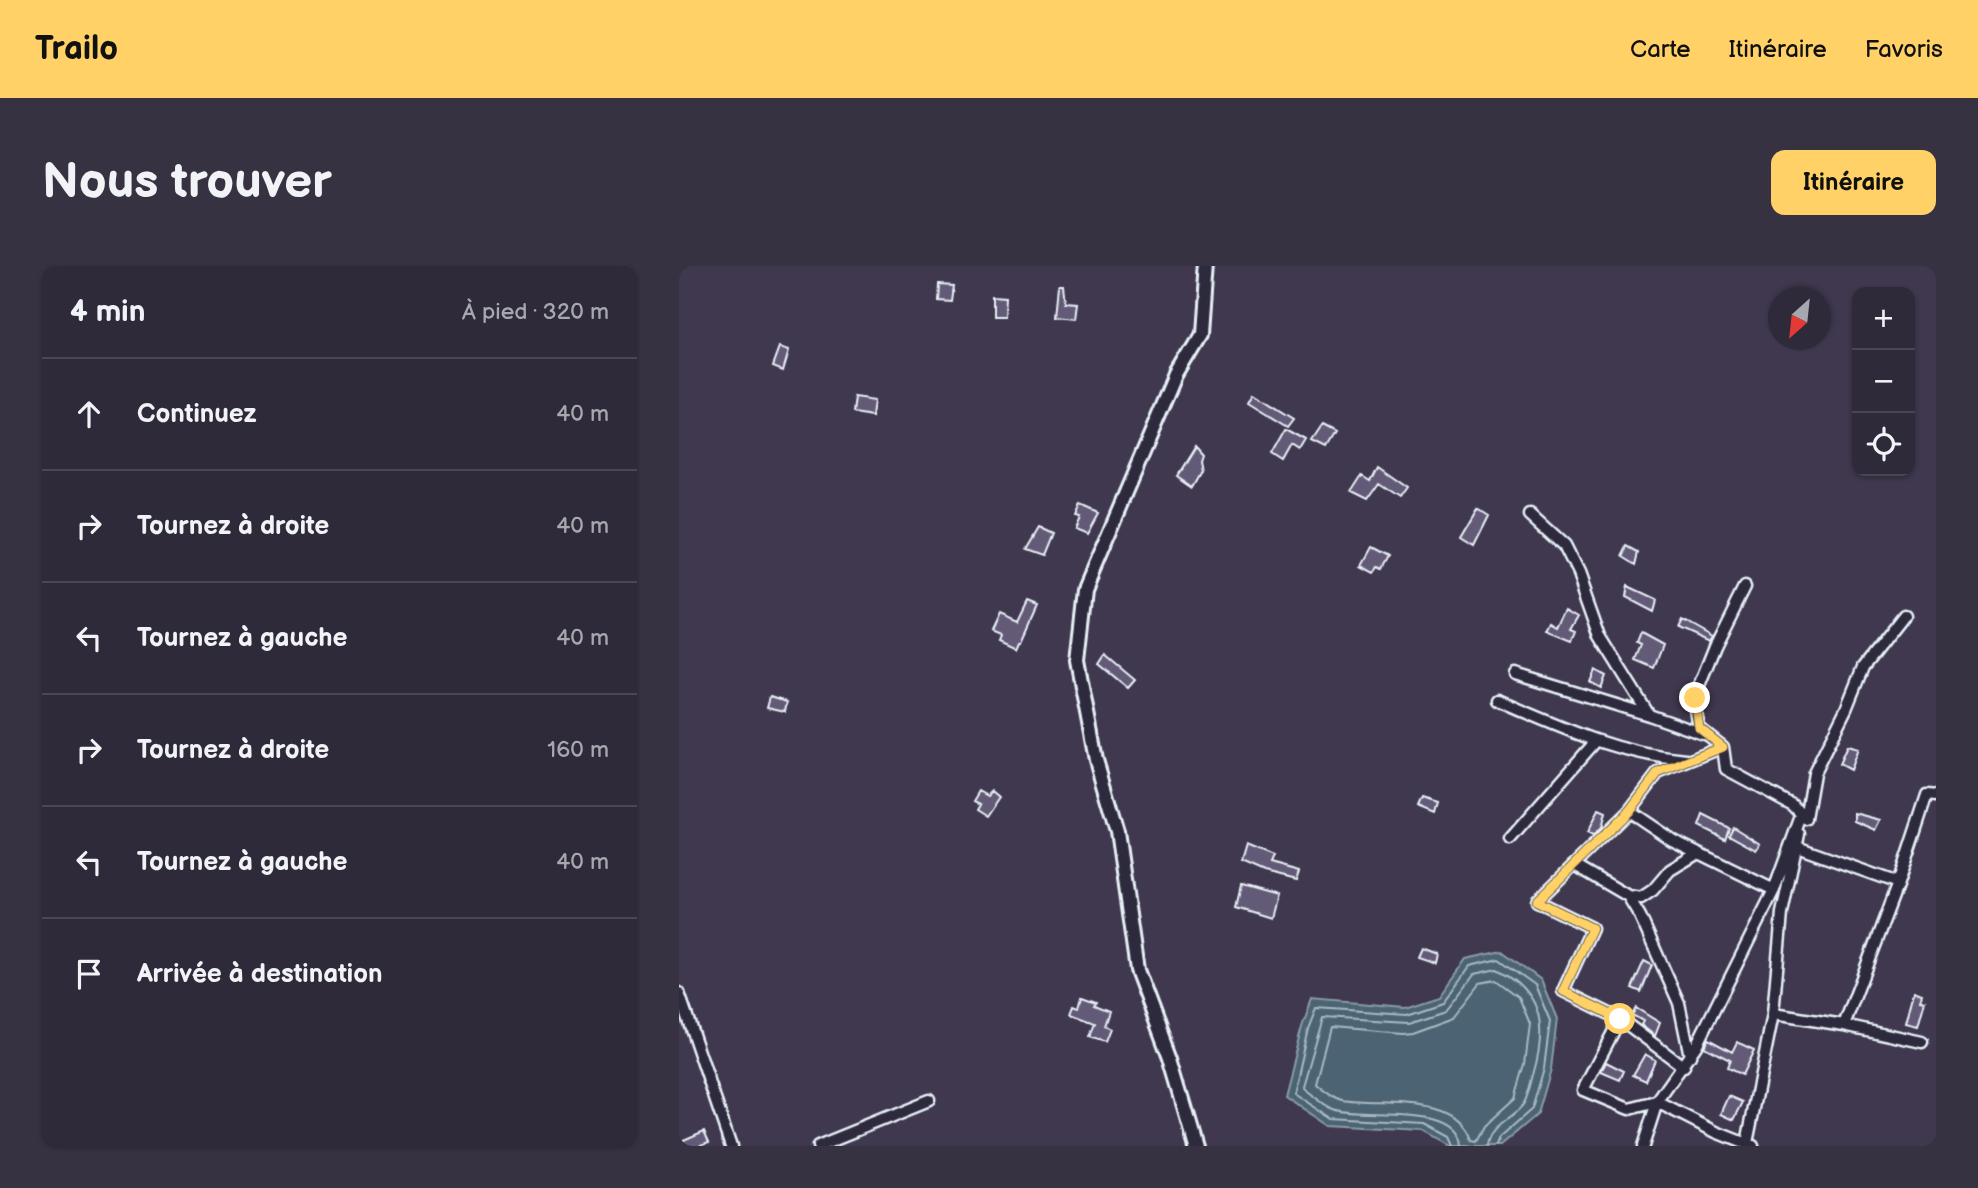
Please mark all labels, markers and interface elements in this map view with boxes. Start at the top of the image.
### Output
text: Trailo [35,29,118,69]
text: Carte [1630,35,1691,64]
text: Itinéraire [1729,35,1827,64]
text: Favoris [1865,35,1943,64]
button: Itinéraire [1771,150,1936,215]
text: Nous trouver [42,153,332,212]
north arrow [1768,287,1831,350]
map controls [1852,287,1915,476]
button: + [1852,287,1915,350]
text: 4 min [70,294,145,330]
text: À pied · 320 m [462,298,609,326]
button: − [1852,350,1915,413]
icon: ahead [70,395,108,433]
text: Continuez [137,399,257,430]
text: 40 m [556,400,609,428]
button: locate [1852,413,1915,476]
icon: right [70,507,108,545]
text: Tournez à droite [137,511,329,542]
text: 40 m [556,512,609,540]
icon: left [70,619,108,657]
text: Tournez à gauche [137,623,348,654]
text: 40 m [556,624,609,652]
route end [1679,682,1710,713]
icon: right [70,731,108,769]
text: Tournez à droite [137,735,329,766]
text: 160 m [547,736,609,764]
icon: left [70,843,108,881]
text: Tournez à gauche [137,847,348,878]
text: 40 m [556,848,609,876]
icon: arrive [70,955,108,993]
text: Arrivée à destination [137,959,383,990]
route start [1604,1003,1635,1034]

